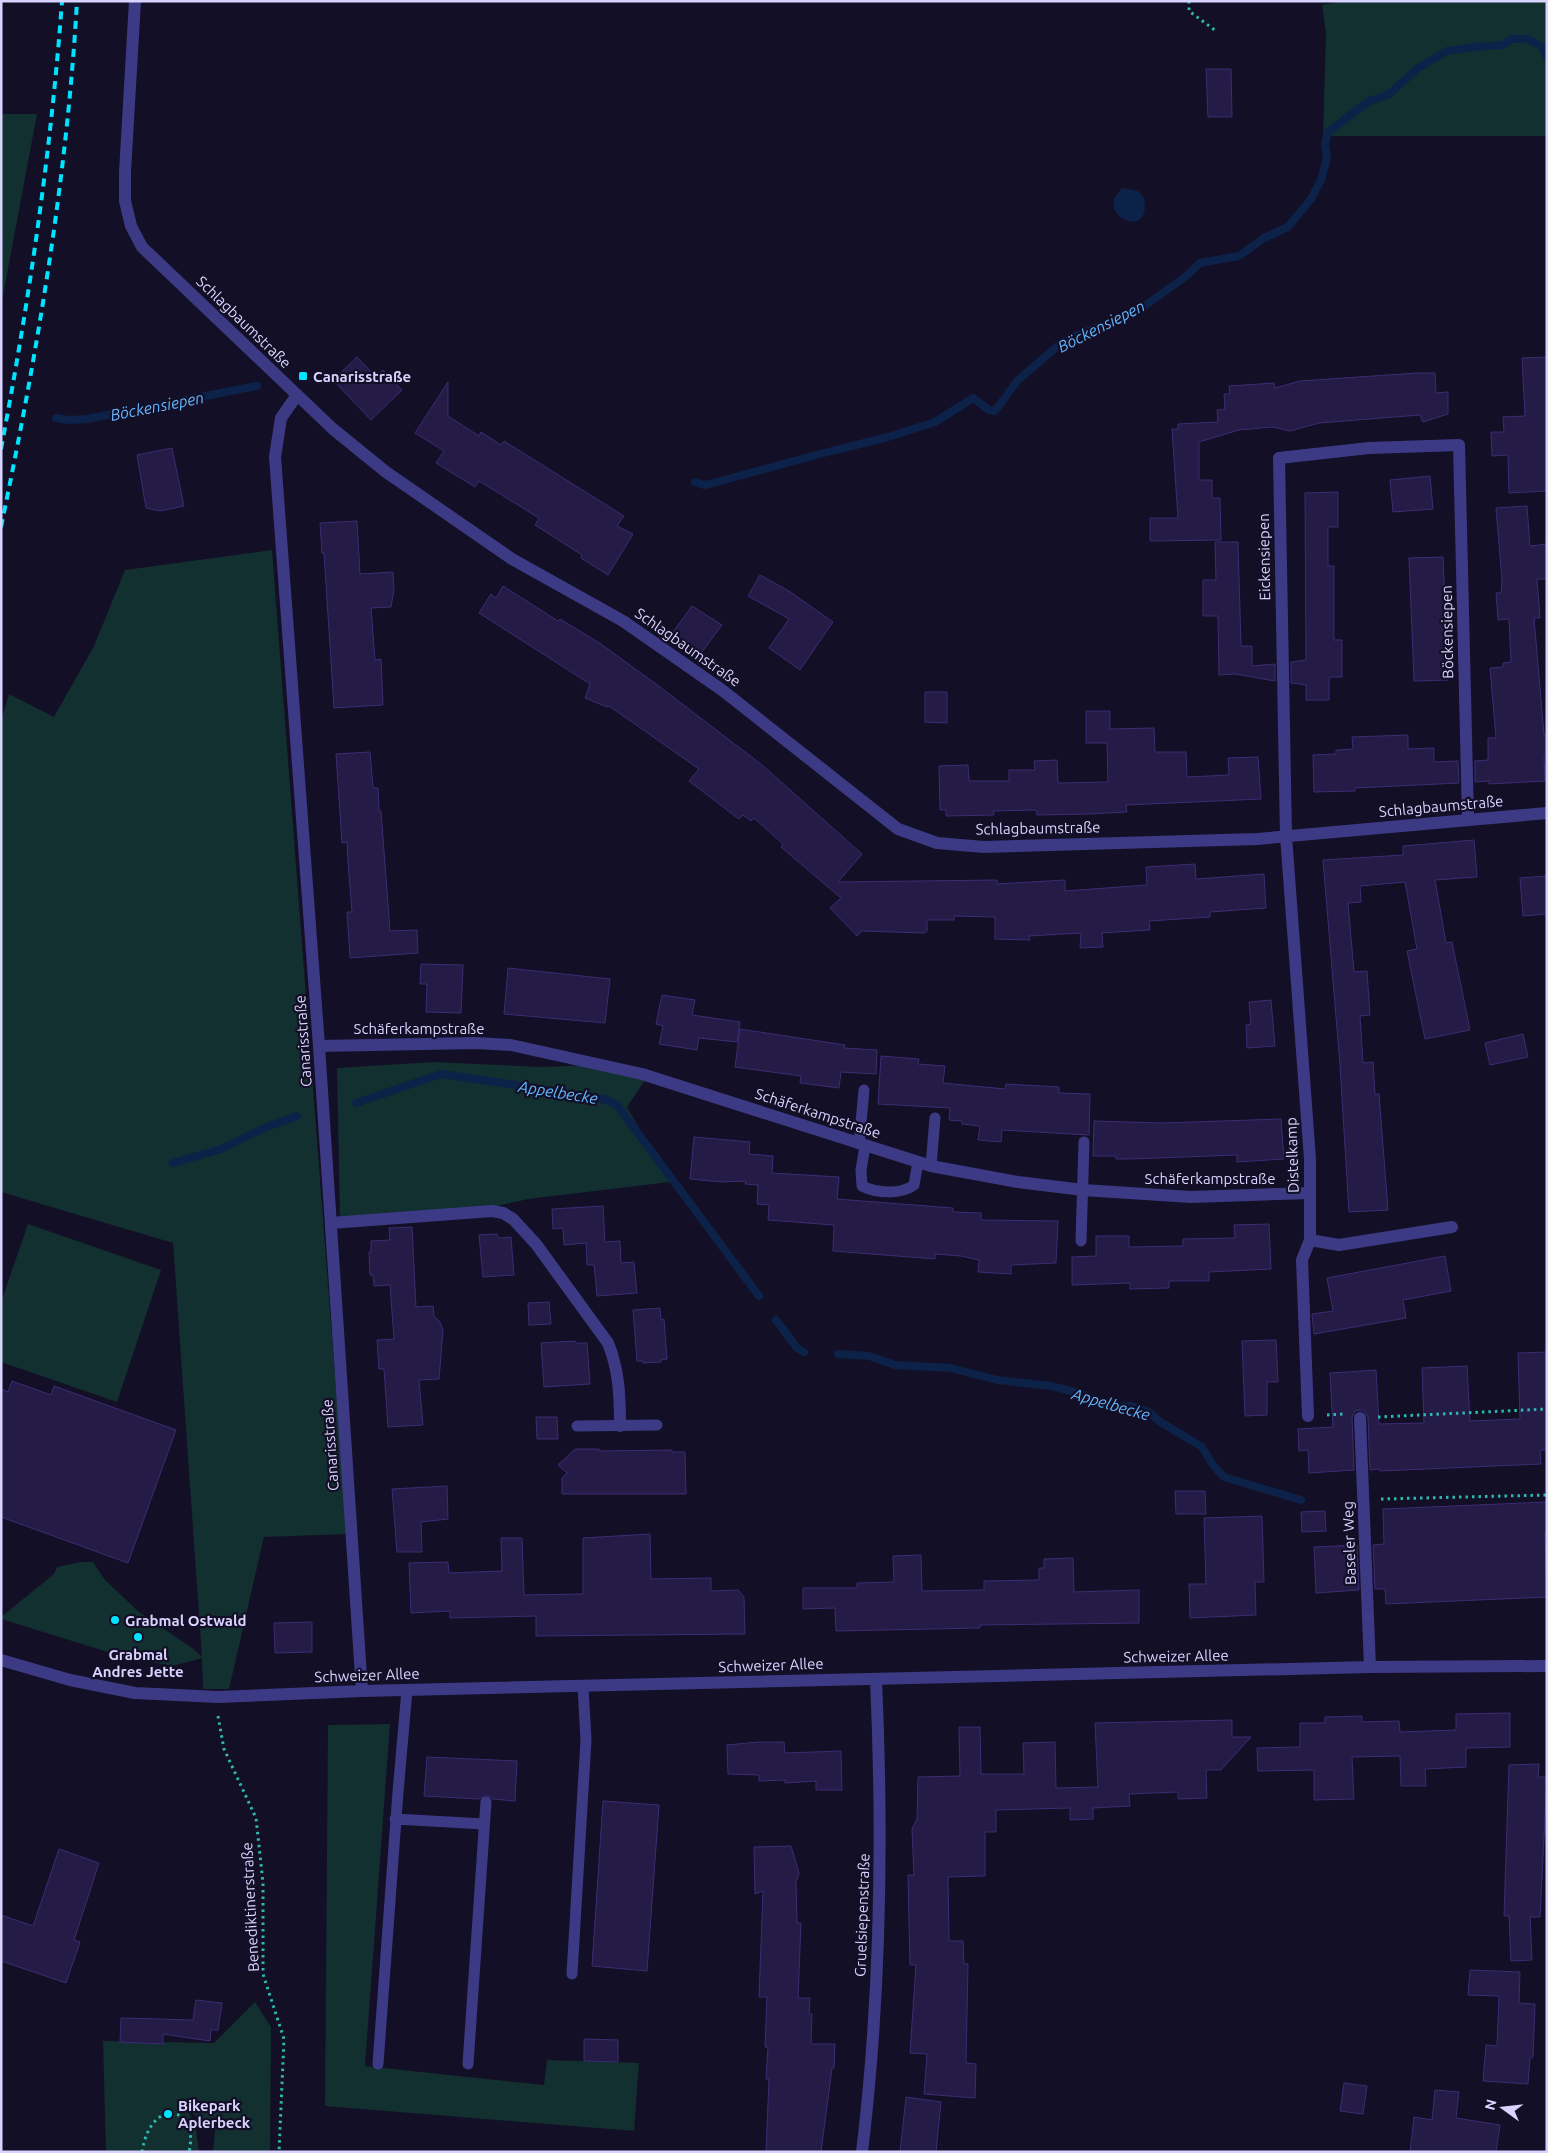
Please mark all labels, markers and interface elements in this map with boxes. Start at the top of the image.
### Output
street label: Schlagbaumstraße [193,273,295,371]
water label: Böckensiepen [1055,296,1147,356]
place label: Canarisstraße [313,368,411,385]
marker: Canarisstraße [297,370,309,382]
water label: Böckensiepen [109,388,205,424]
street label: Eickensiepen [1255,513,1273,601]
street label: Böckensiepen [1438,585,1456,679]
street label: Schlagbaumstraße [632,604,744,690]
street label: Schlagbaumstraße [1378,792,1504,820]
street label: Schlagbaumstraße [975,818,1101,838]
street label: Canarisstraße [291,994,315,1088]
street label: Schäferkampstraße [354,1020,484,1037]
water label: Appelbecke [516,1077,599,1107]
street label: Schäferkampstraße [753,1085,883,1141]
street label: Distelkamp [1282,1117,1302,1193]
street label: Schäferkampstraße [1145,1170,1275,1187]
water label: Appelbecke [1069,1384,1152,1424]
street label: Canarisstraße [318,1398,342,1492]
street label: Baseler Weg [1339,1501,1359,1585]
place label: Grabmal Ostwald [125,1612,247,1629]
marker: Grabmal Ostwald [109,1614,121,1626]
marker: Grabmal Andres Jette [132,1631,144,1643]
place label: Grabmal Andres Jette [92,1646,184,1680]
street label: Schweizer Allee [1123,1647,1229,1665]
street label: Schweizer Allee [718,1655,824,1675]
street label: Schweizer Allee [314,1665,420,1685]
street label: Benediktinerstraße [238,1842,262,1972]
street label: Gruelsiepenstraße [851,1853,873,1977]
north arrow [1478,2083,1528,2133]
place label: Bikepark Aplerbeck [178,2097,251,2131]
text: N [1481,2098,1500,2112]
marker: Bikepark Aplerbeck [162,2108,174,2120]

